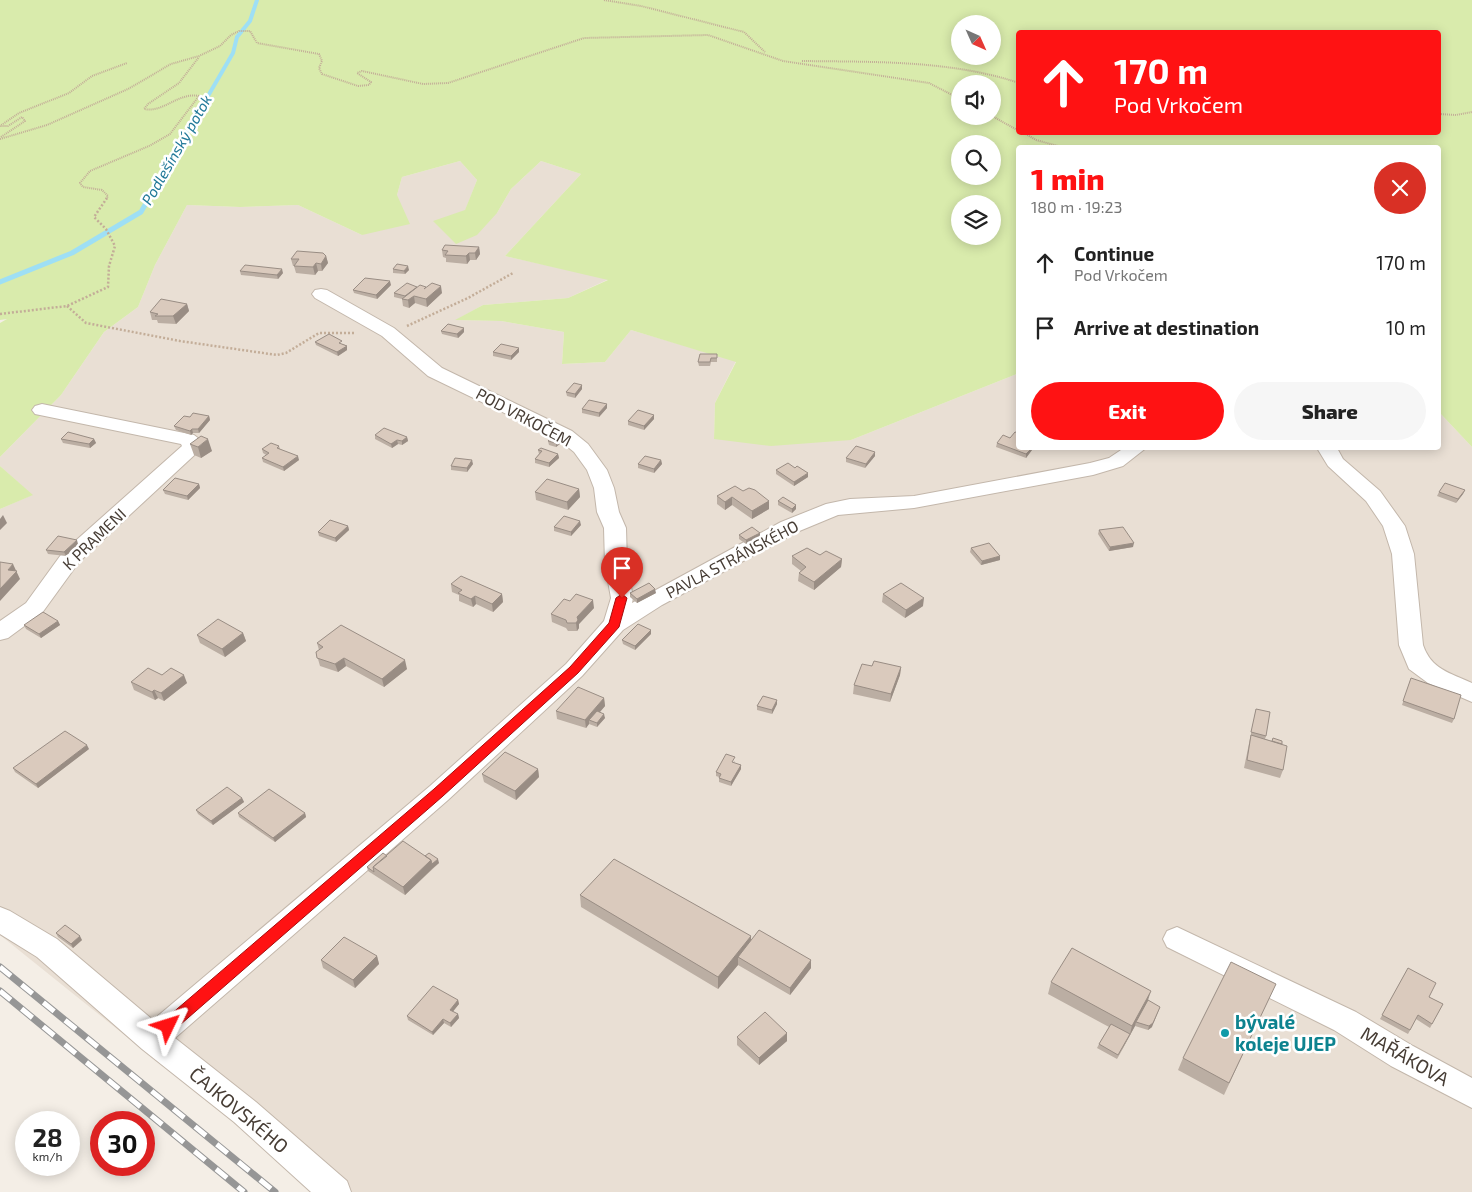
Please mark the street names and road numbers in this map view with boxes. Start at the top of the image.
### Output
street label: POD VRKOČEM [473,383,575,450]
street label: K PRAMENI [58,504,129,573]
street label: PAVLA STRÁNSKÉHO [662,516,801,602]
street label: MAŘÁKOVA [1357,1021,1454,1090]
street label: ČAJKOVSKÉHO [185,1062,293,1158]

